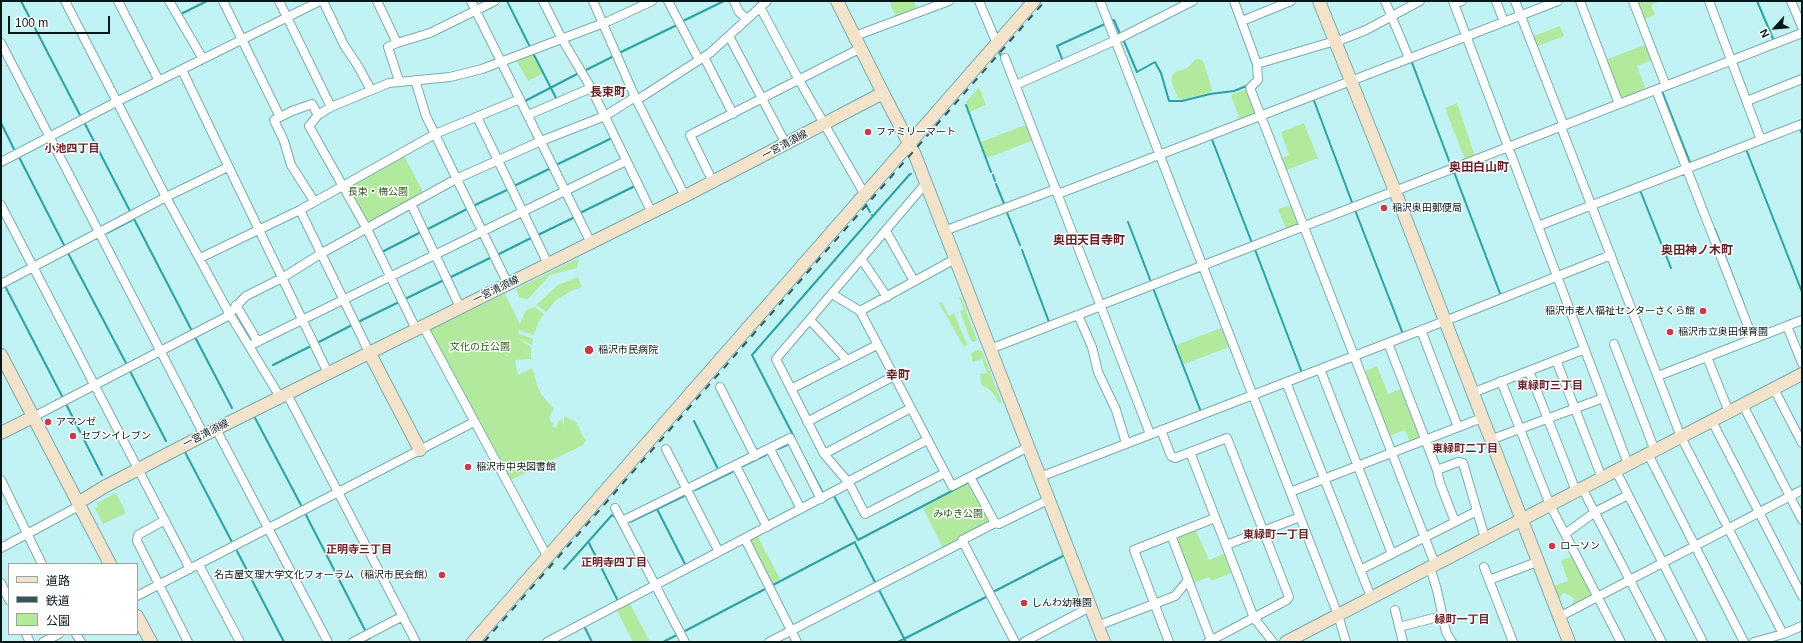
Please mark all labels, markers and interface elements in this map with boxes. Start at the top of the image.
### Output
scale bar [10,8,112,34]
north arrow [1755,8,1795,48]
text: 100 m [15,16,48,30]
text: N [1757,27,1771,40]
district label: 長束町 [590,86,626,100]
place label: ファミリーマート [876,126,956,138]
marker: ファミリーマート [863,127,873,137]
street label: 一宮清須線 [760,128,810,162]
district label: 小池四丁目 [45,142,99,156]
district label: 奥田白山町 [1449,161,1509,175]
park label: 長束・梅公園 [348,186,408,198]
place label: 稲沢奥田郵便局 [1392,202,1462,214]
marker: 稲沢奥田郵便局 [1379,203,1389,213]
district label: 奥田天目寺町 [1053,234,1125,248]
district label: 奥田神ノ木町 [1661,244,1733,258]
street label: 一宮清須線 [471,274,521,306]
place label: 稲沢市老人福祉センターさくら館 [1545,305,1695,317]
marker: 稲沢市老人福祉センターさくら館 [1698,306,1708,316]
place label: 稲沢市立奥田保育園 [1678,326,1768,338]
marker: 稲沢市立奥田保育園 [1665,327,1675,337]
park label: 文化の丘公園 [450,341,510,353]
marker: 稲沢市民病院 [583,344,595,356]
place label: 稲沢市民病院 [598,344,658,356]
district label: 幸町 [886,369,910,383]
district label: 東緑町三丁目 [1517,379,1583,393]
place label: アマンゼ [56,416,96,428]
marker: アマンゼ [43,417,53,427]
street label: 一宮清須線 [181,417,231,451]
place label: セブンイレブン [81,430,151,442]
marker: セブンイレブン [68,431,78,441]
district label: 東緑町二丁目 [1432,442,1498,456]
place label: 稲沢市中央図書館 [476,461,556,473]
marker: 稲沢市中央図書館 [463,462,473,472]
park label: みゆき公園 [933,508,983,520]
district label: 東緑町一丁目 [1243,528,1309,542]
place label: ローソン [1560,540,1600,552]
marker: ローソン [1547,541,1557,551]
district label: 正明寺三丁目 [326,543,392,557]
district label: 正明寺四丁目 [581,556,647,570]
legend [8,563,138,635]
place label: 名古屋文理大学文化フォーラム（稲沢市民会館） [214,569,434,581]
marker: 名古屋文理大学文化フォーラム（稲沢市民会館） [437,570,447,580]
text: 道路 [46,574,70,588]
text: 鉄道 [46,594,70,608]
place label: しんわ幼稚園 [1032,597,1092,609]
marker: しんわ幼稚園 [1019,598,1029,608]
district label: 緑町一丁目 [1435,613,1489,627]
text: 公園 [46,614,70,628]

